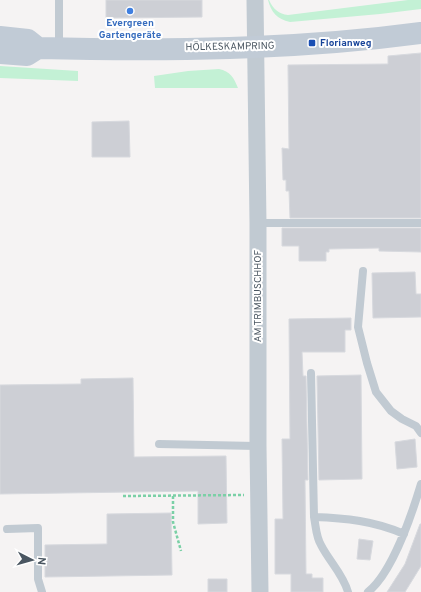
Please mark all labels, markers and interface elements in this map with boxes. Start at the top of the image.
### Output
marker: Evergreen Gartengeräte [125,6,135,16]
place label: Evergreen Gartengeräte [99,17,162,42]
place label: Florianweg [320,37,372,50]
marker: Florianweg [307,38,317,48]
street label: HÖLKESKAMPRING [185,40,275,54]
street label: AM TRIMBUSCHHOF [252,249,265,342]
north arrow [12,540,52,580]
text: N [34,556,48,566]

